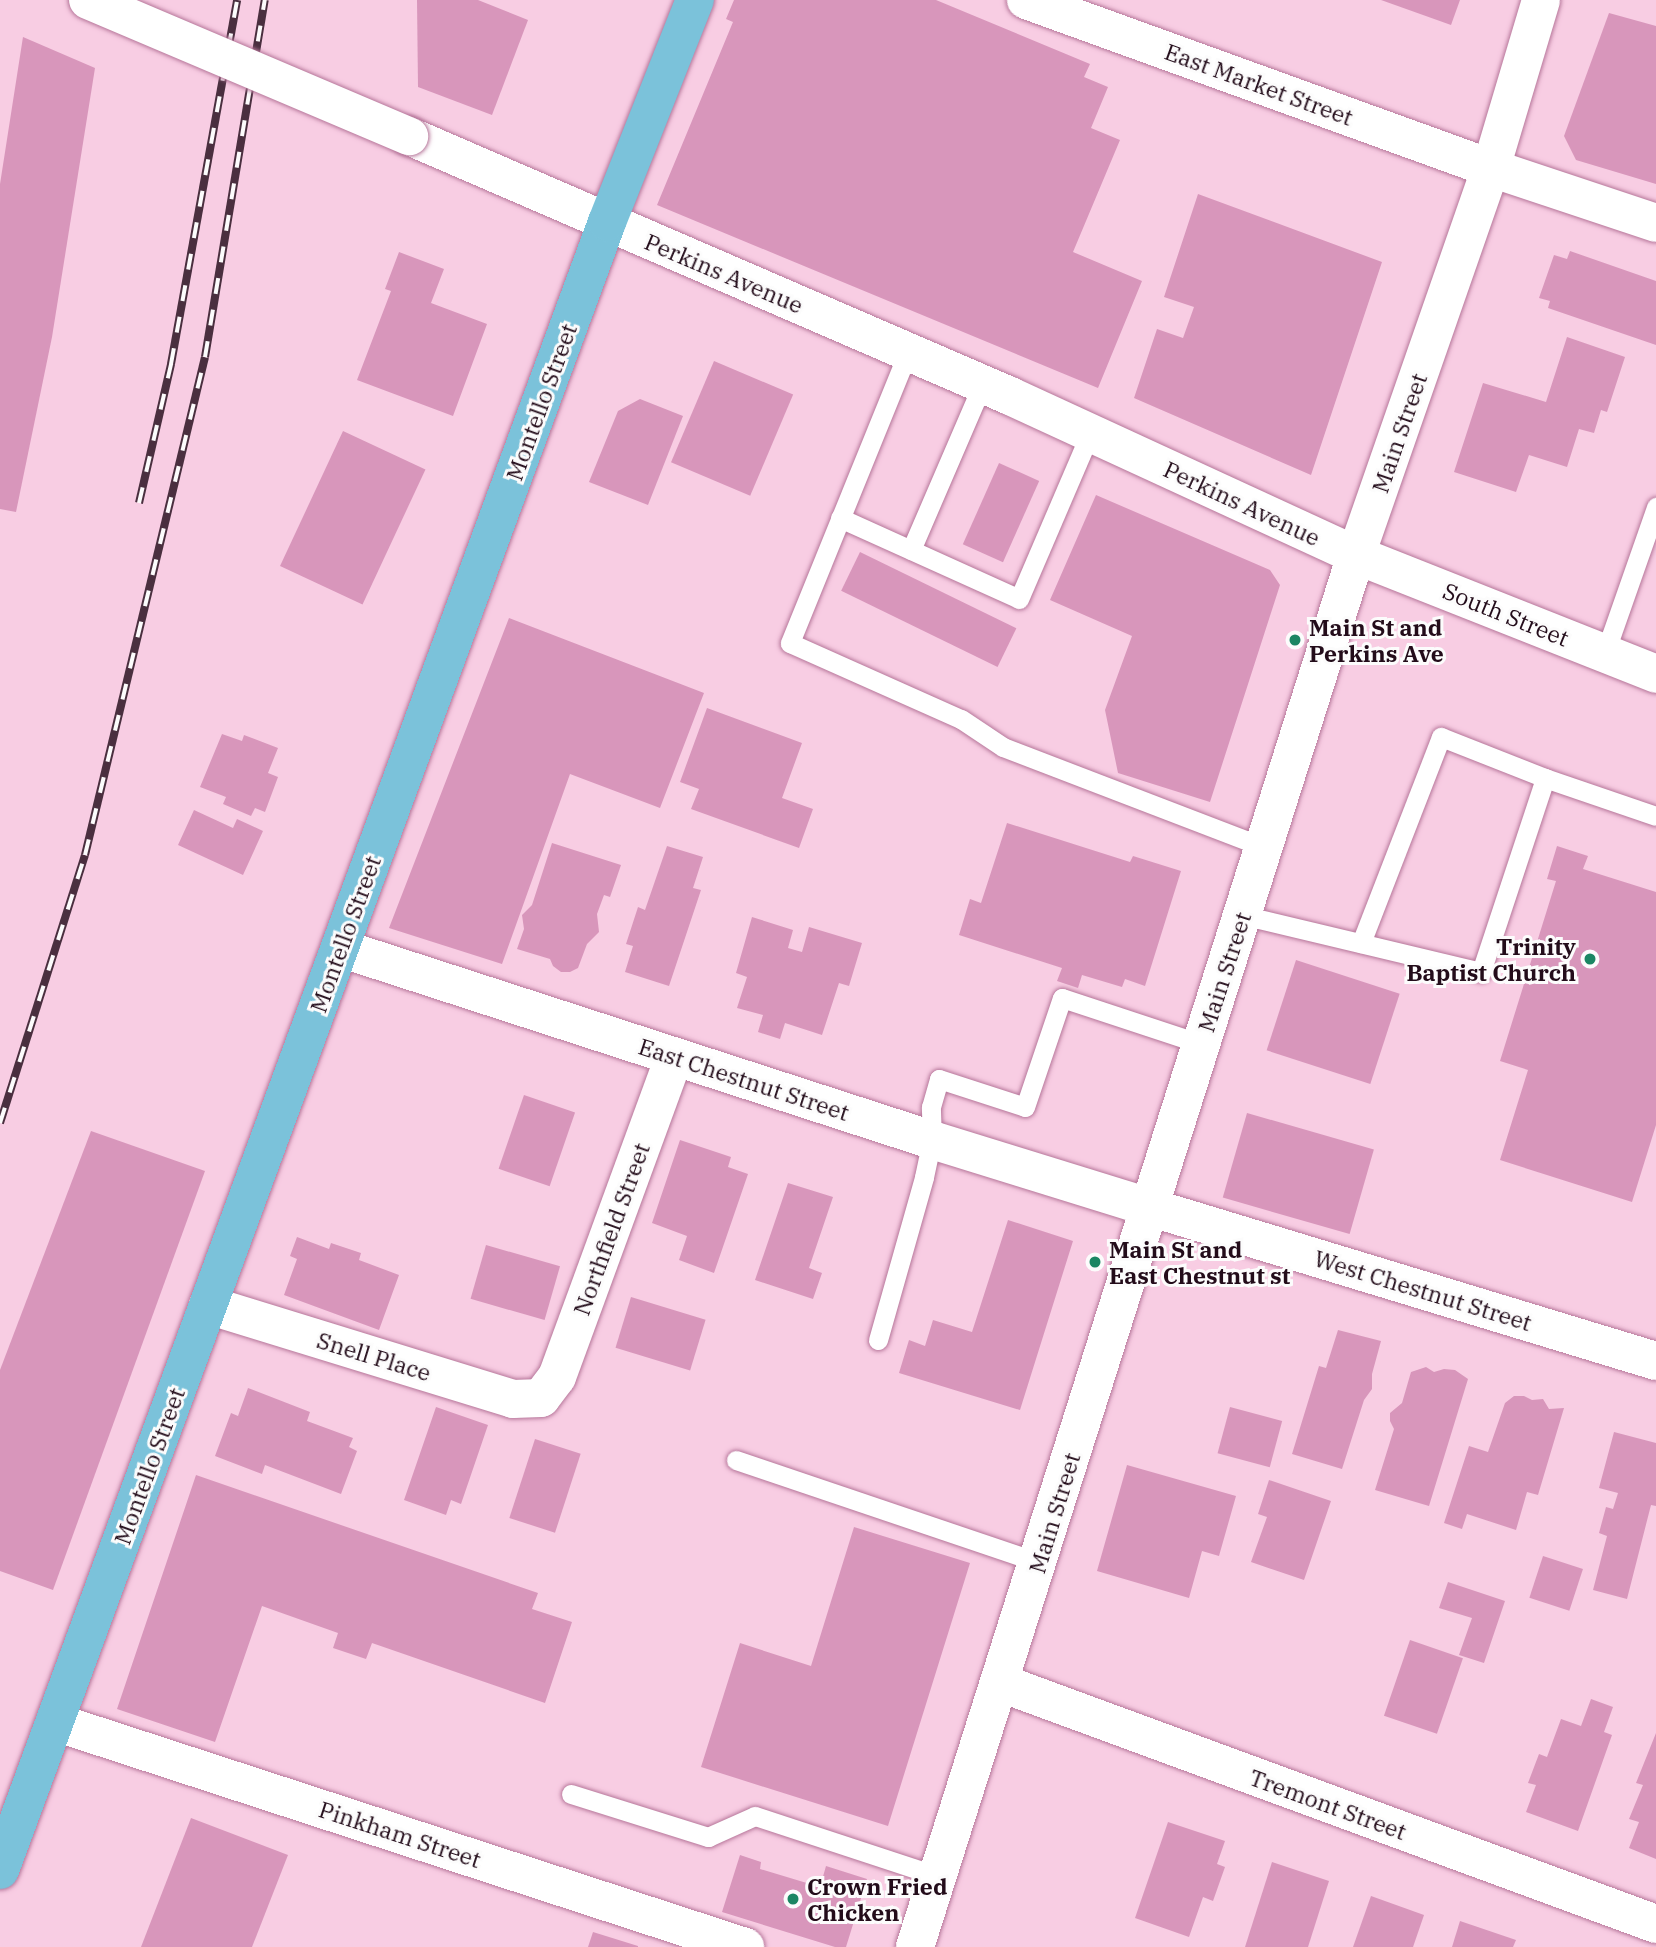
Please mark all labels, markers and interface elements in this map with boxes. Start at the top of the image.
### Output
street label: East Market Street [1161,37,1357,131]
street label: Perkins Avenue [641,227,807,319]
street label: Montello Street [500,320,582,484]
street label: Main Street [1366,370,1432,496]
street label: Perkins Avenue [1159,455,1325,551]
street label: South Street [1439,576,1573,652]
place label: Main St and Perkins Ave [1309,613,1444,667]
marker: Main St and Perkins Ave [1287,632,1303,648]
street label: Montello Street [304,852,386,1016]
street label: Main Street [1192,909,1256,1035]
place label: Trinity Baptist Church [1406,932,1576,986]
marker: Trinity Baptist Church [1582,951,1598,967]
street label: East Chestnut Street [635,1032,853,1126]
street label: Northfield Street [567,1139,655,1319]
place label: Main St and East Chestnut st [1109,1235,1290,1289]
street label: West Chestnut Street [1311,1244,1535,1336]
marker: Main St and East Chestnut st [1087,1254,1103,1270]
street label: Snell Place [314,1326,434,1386]
street label: Montello Street [108,1384,190,1548]
street label: Main Street [1023,1449,1085,1577]
street label: Tremont Street [1246,1763,1410,1845]
street label: Pinkham Street [316,1795,484,1873]
place label: Crown Fried Chicken [807,1872,948,1926]
marker: Crown Fried Chicken [785,1891,801,1907]

